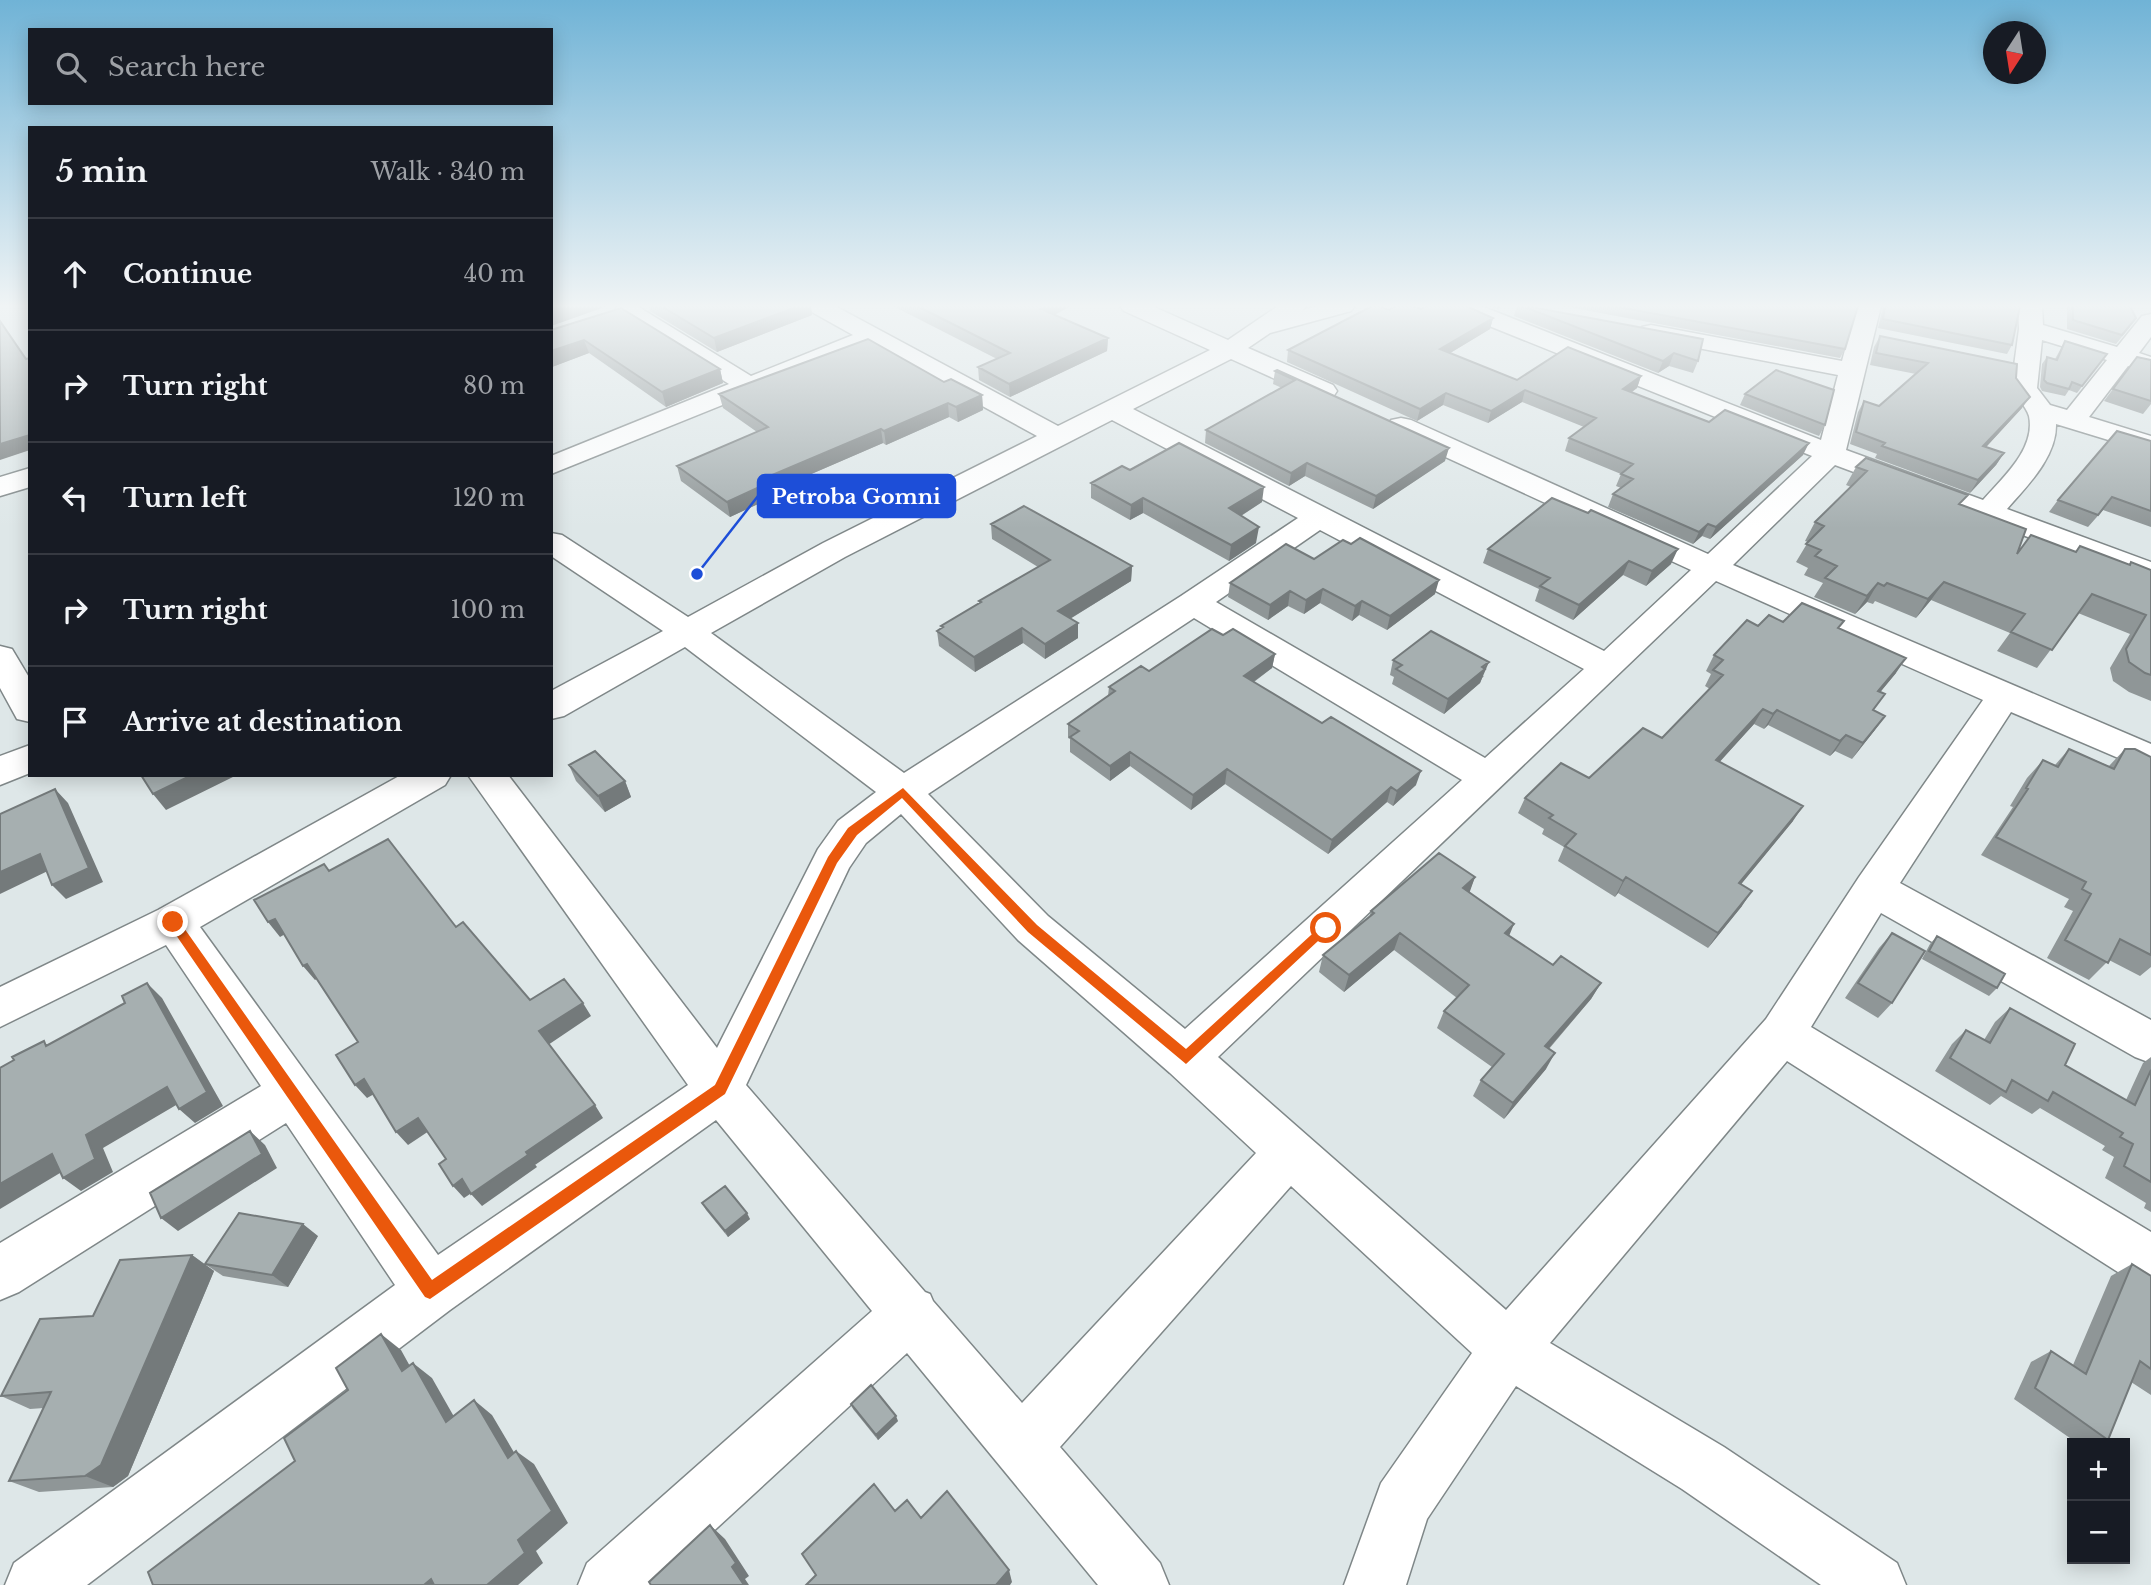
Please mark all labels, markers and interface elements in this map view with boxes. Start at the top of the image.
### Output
north arrow [1983,21,2046,84]
search box [28,28,553,105]
icon: search [52,48,90,86]
text: Search here [108,51,265,83]
text: 5 min [56,153,148,190]
text: Walk · 340 m [371,158,525,186]
icon: ahead [56,255,94,293]
text: Continue [123,258,252,290]
text: 40 m [464,260,525,288]
icon: right [56,367,94,405]
text: Turn right [123,370,268,402]
text: 80 m [463,372,525,400]
callout: Petroba Gomni [758,475,955,517]
icon: left [56,479,94,517]
text: Turn left [123,482,247,514]
text: 120 m [453,484,525,512]
text: Petroba Gomni [771,484,941,510]
icon: right [56,591,94,629]
text: Turn right [123,594,268,626]
text: 100 m [451,596,525,624]
icon: arrive [56,703,94,741]
text: Arrive at destination [123,706,403,738]
route end [157,906,188,937]
route start [1310,912,1341,943]
map controls [2067,1438,2130,1564]
button: + [2067,1438,2130,1501]
button: − [2067,1501,2130,1564]

